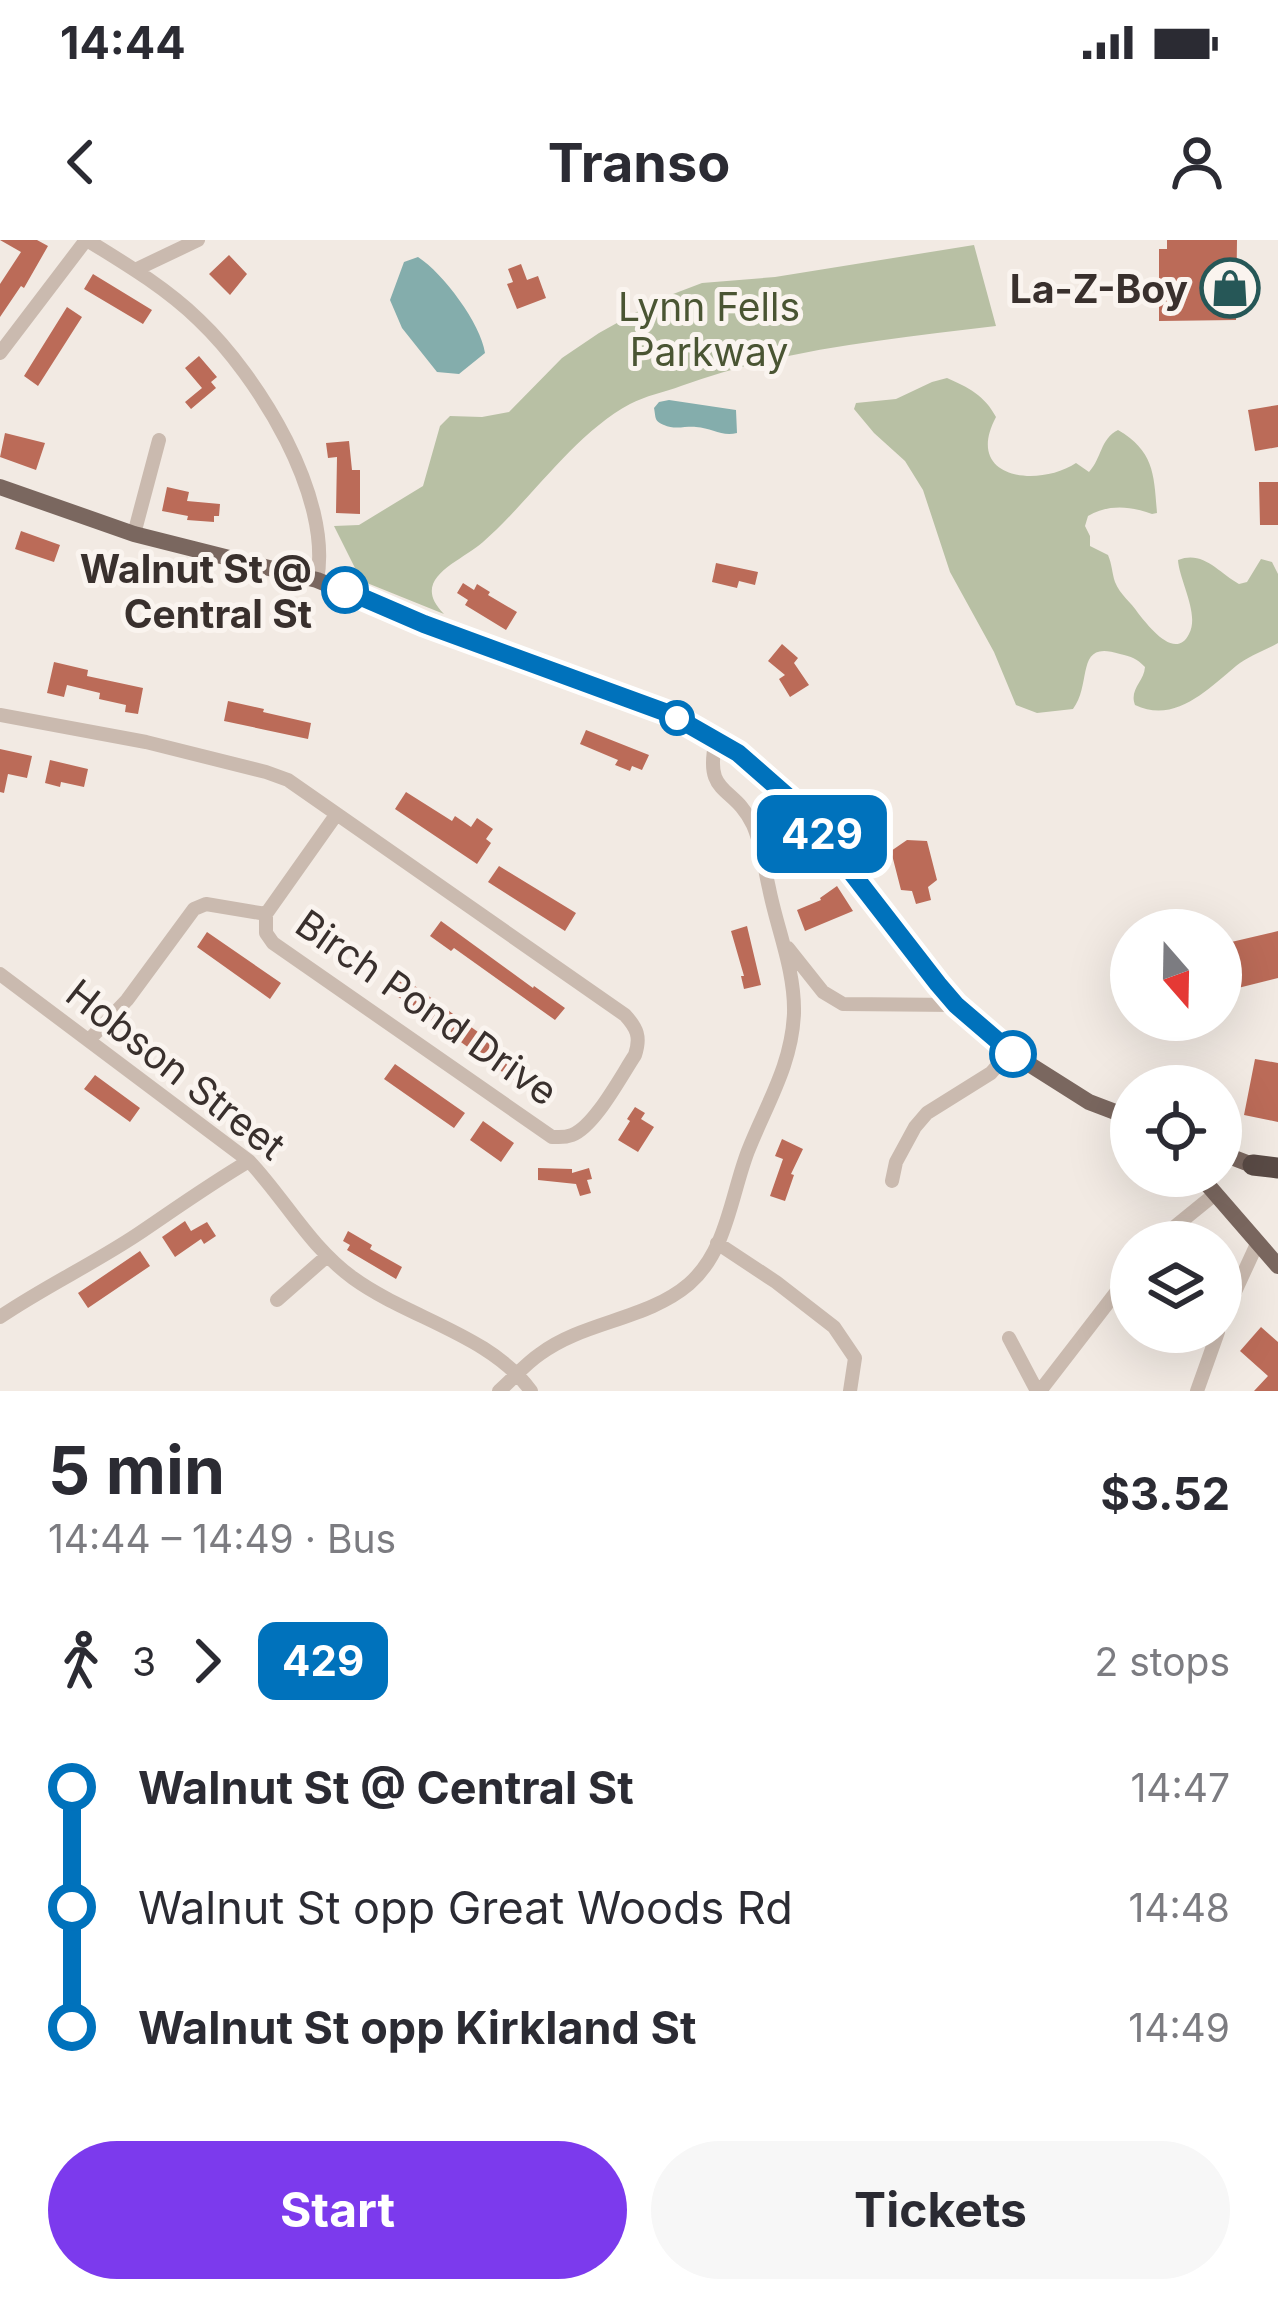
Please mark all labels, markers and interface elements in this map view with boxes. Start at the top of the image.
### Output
text: 14:44 [60,15,186,70]
icon: back [48,129,114,195]
icon: person [1164,129,1230,195]
text: Transo [548,130,730,195]
shop icon: La-Z-Boy [1199,257,1261,319]
place label: La-Z-Boy [1010,265,1188,312]
park label: Lynn Fells Parkway [618,283,800,375]
place label: Walnut St @ Central St [80,545,312,637]
marker: Walnut St @ Central St [323,568,367,612]
unlabelled marker [661,702,693,734]
line badge: 429 [753,795,891,873]
text: 429 [781,808,863,859]
street label: Birch Pond Drive [287,899,567,1115]
north arrow [1110,909,1242,1041]
map controls [1110,909,1242,1353]
street label: Hobson Street [57,969,295,1169]
unlabelled marker [991,1032,1035,1076]
button: locate [1110,1065,1242,1197]
button: layers [1110,1221,1242,1353]
text: 5 min [48,1430,225,1510]
text: $3.52 [1101,1466,1230,1521]
text: 14:44 – 14:49 · Bus [48,1515,396,1562]
icon: walk [48,1628,114,1694]
icon: forward [174,1628,240,1694]
text: 429 [282,1635,364,1686]
text: 3 [132,1638,156,1685]
text: 2 stops [1094,1638,1230,1685]
text: Walnut St @ Central St [138,1760,634,1815]
text: 14:47 [1130,1764,1230,1811]
text: Walnut St opp Great Woods Rd [138,1880,793,1935]
text: 14:48 [1128,1884,1230,1931]
text: Walnut St opp Kirkland St [138,2000,697,2055]
text: 14:49 [1128,2004,1230,2051]
button: Start [48,2141,627,2279]
button: Tickets [651,2141,1230,2279]

